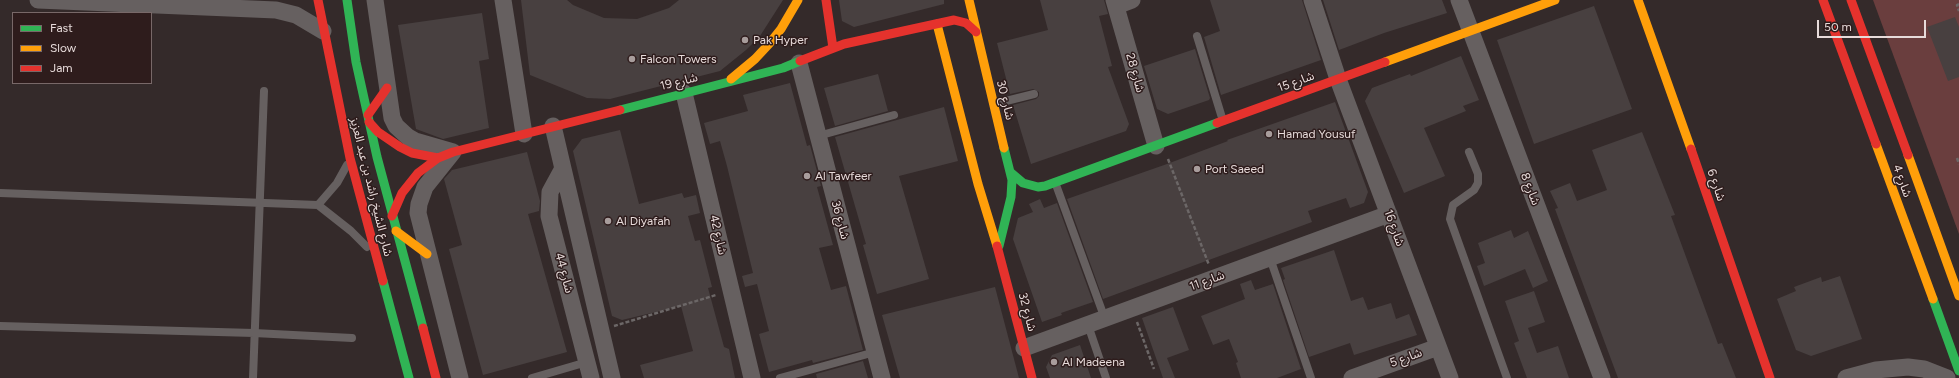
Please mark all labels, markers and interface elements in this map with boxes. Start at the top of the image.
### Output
legend [12,12,152,84]
scale bar [1819,12,1928,38]
text: 50 m [1824,20,1852,34]
text: Fast [50,21,73,35]
place label: Pak Hyper [753,33,808,47]
marker: Pak Hyper [740,35,750,45]
text: Slow [50,41,76,55]
place label: Falcon Towers [640,52,716,66]
street label: شارع 28 [1123,52,1147,94]
marker: Falcon Towers [627,54,637,64]
text: Jam [50,61,73,75]
street label: شارع 15 [1276,69,1316,95]
street label: شارع 19 [659,70,699,94]
street label: شارع 30 [993,79,1017,121]
street label: شارع الشيخ راشد بن عبد العزيز [347,116,395,258]
place label: Hamad Yousuf [1277,127,1355,141]
marker: Hamad Yousuf [1264,129,1274,139]
place label: Port Saeed [1205,162,1264,176]
street label: شارع 4 [1889,163,1915,199]
marker: Port Saeed [1192,164,1202,174]
street label: شارع 6 [1704,167,1728,203]
place label: Al Tawfeer [815,169,872,183]
marker: Al Tawfeer [802,171,812,181]
street label: شارع 8 [1517,171,1543,207]
street label: شارع 36 [828,199,852,241]
street label: شارع 16 [1381,208,1407,248]
place label: Al Diyafah [616,214,670,228]
street label: شارع 42 [706,214,730,256]
marker: Al Diyafah [603,216,613,226]
street label: شارع 44 [552,251,576,295]
street label: شارع 11 [1187,268,1227,294]
street label: شارع 32 [1015,291,1039,333]
street label: شارع 5 [1388,346,1424,370]
place label: Al Madeena [1062,355,1125,369]
marker: Al Madeena [1049,357,1059,367]

